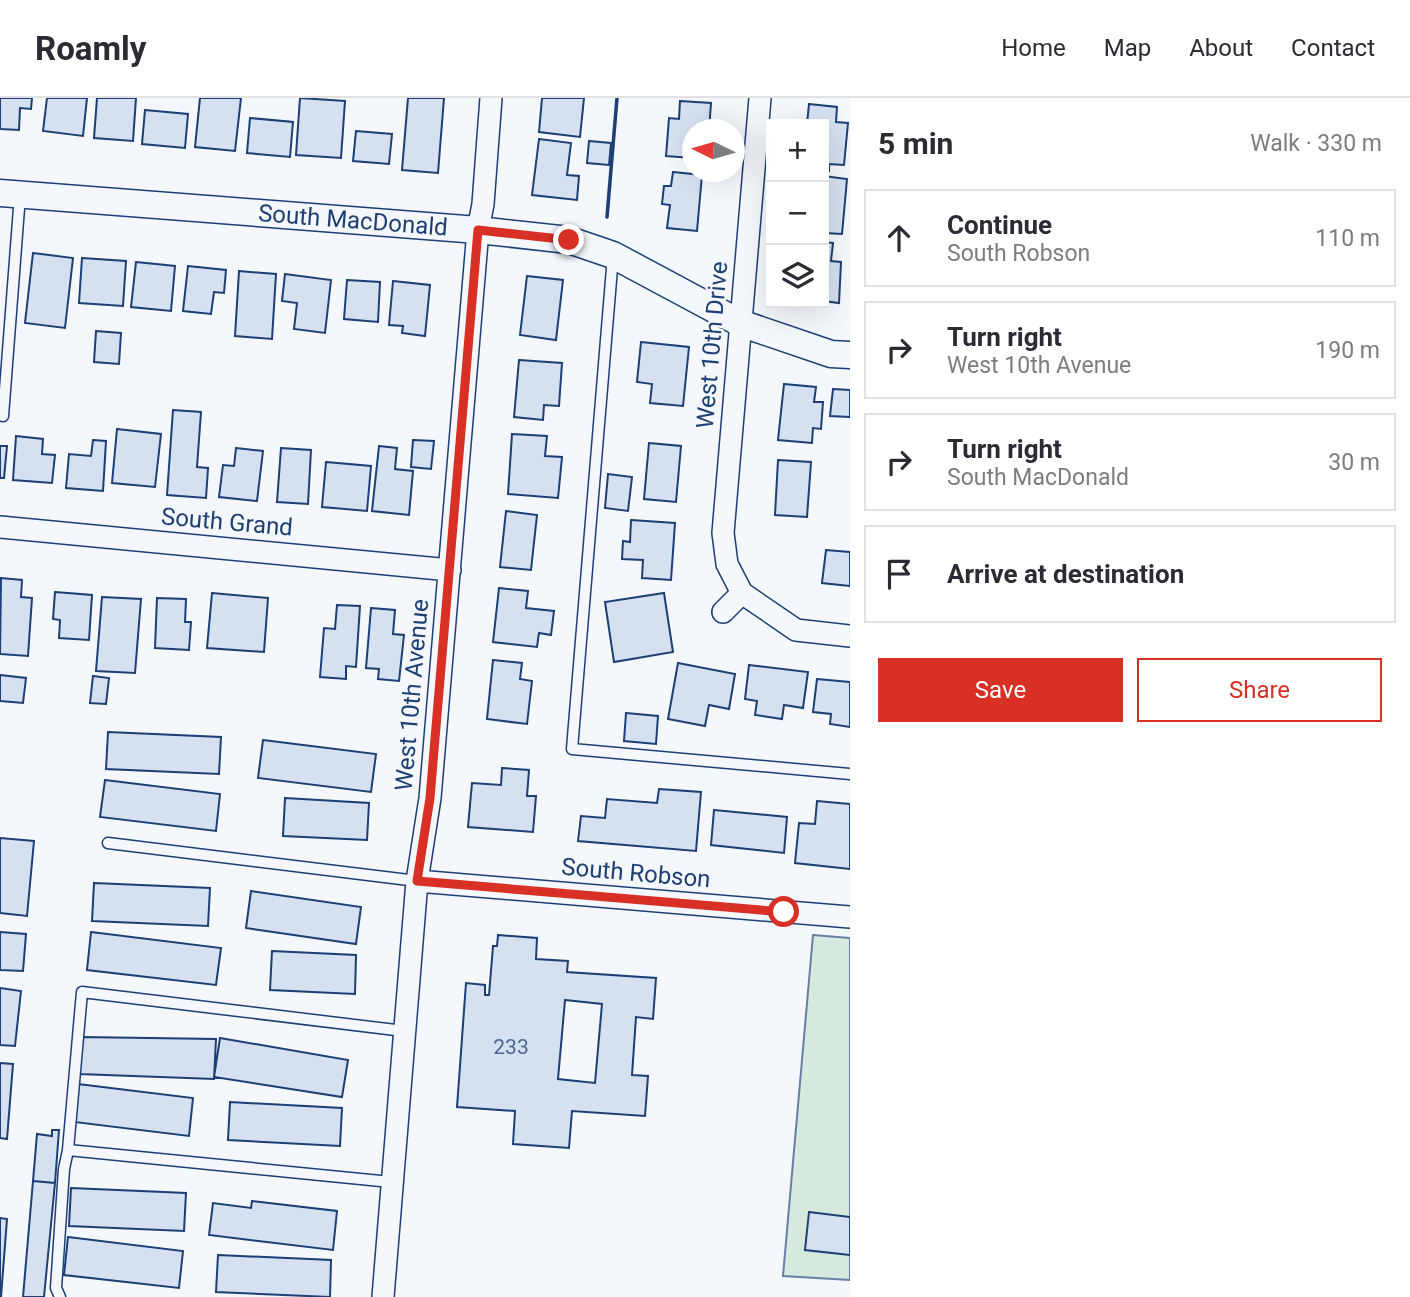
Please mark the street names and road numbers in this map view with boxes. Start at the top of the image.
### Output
street label: South MacDonald [257,199,449,242]
street label: West 10th Drive [691,260,733,430]
street label: South Grand [160,502,294,542]
street label: West 10th Avenue [390,598,434,792]
street label: South Robson [560,853,712,893]

